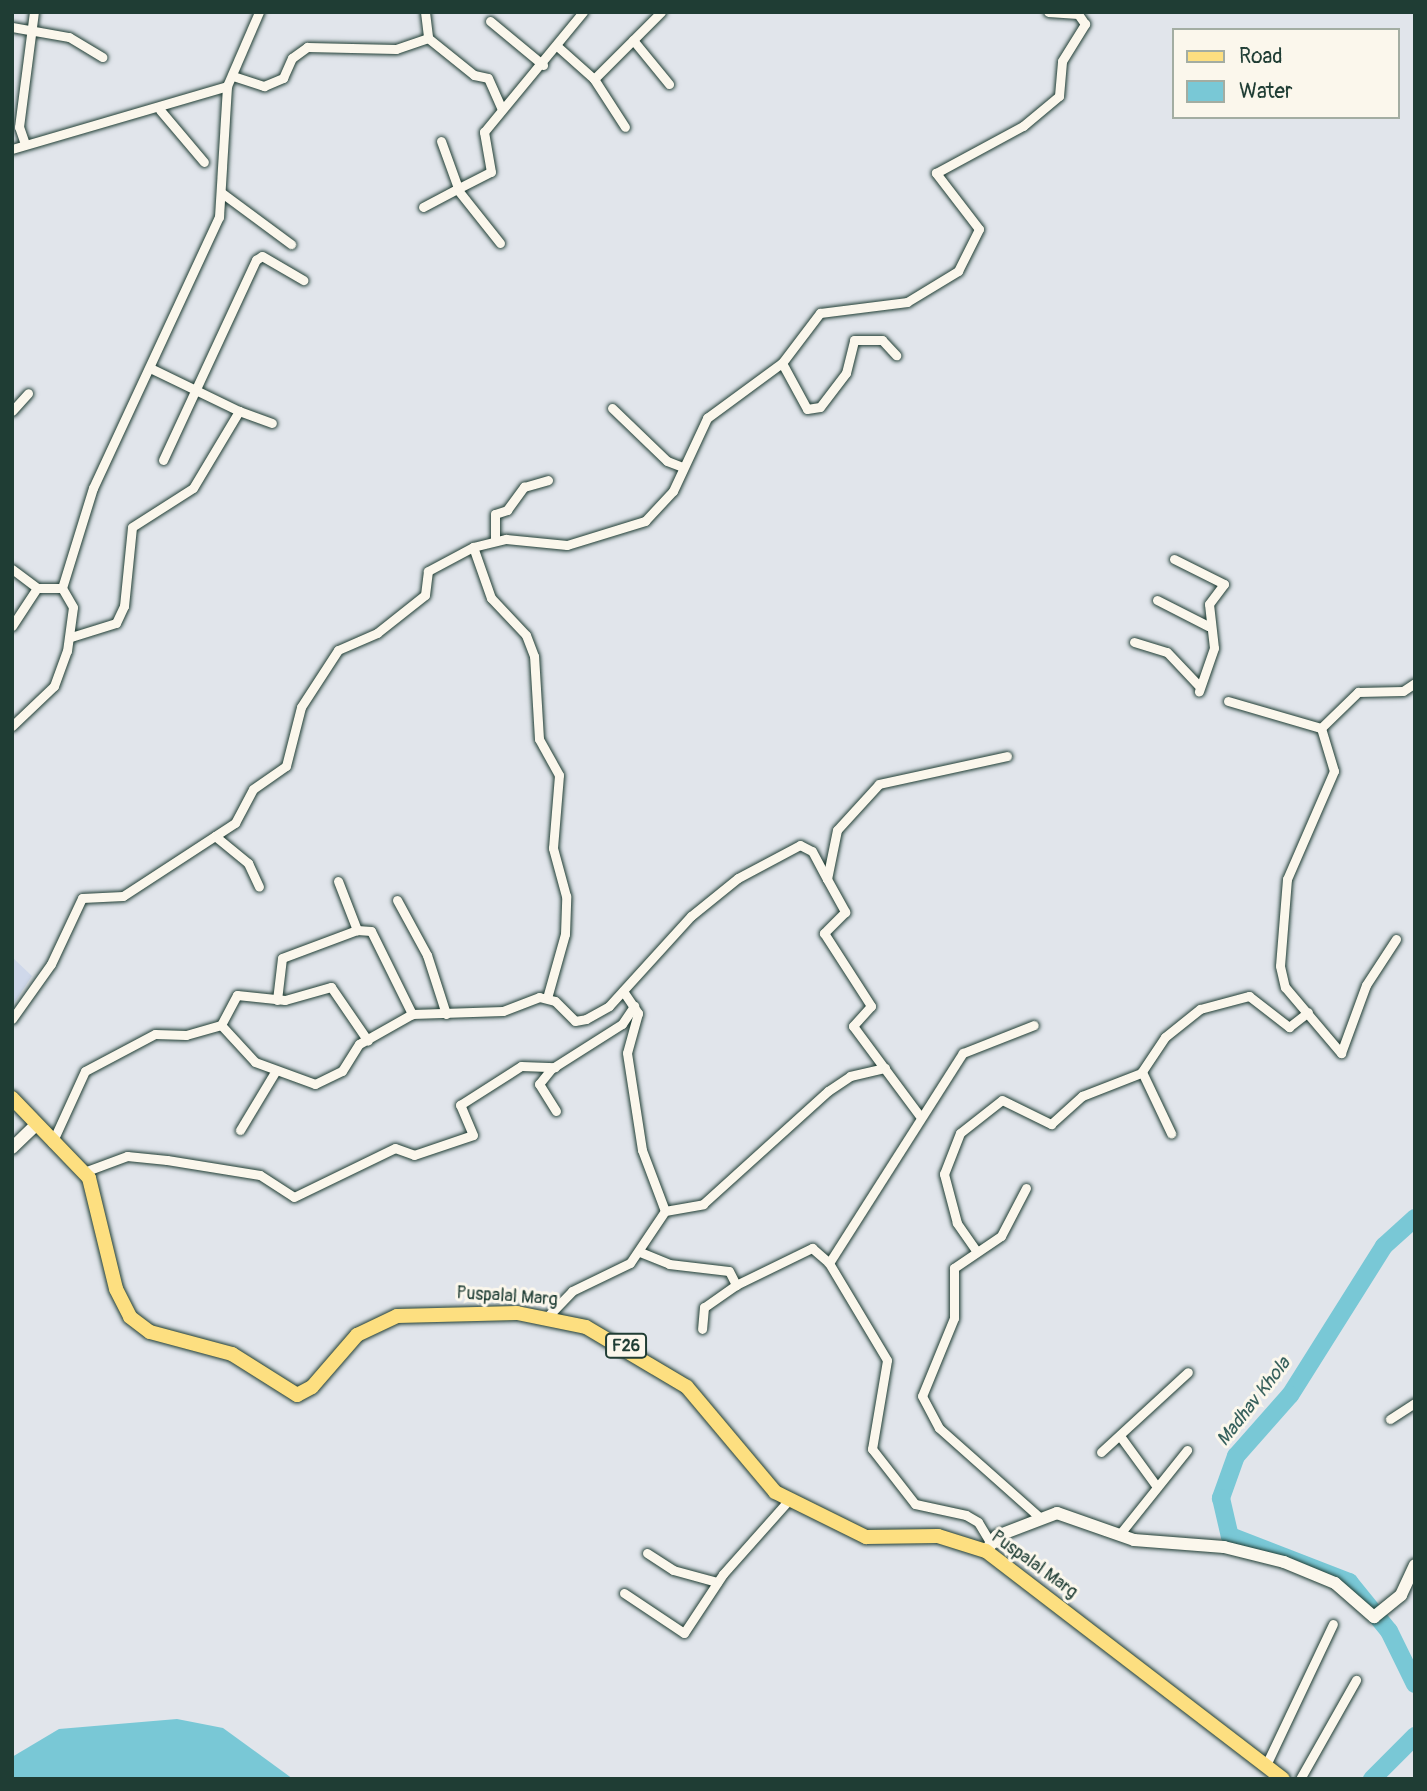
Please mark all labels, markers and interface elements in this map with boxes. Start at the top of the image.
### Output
legend [1172,28,1399,119]
text: Road [1239,43,1283,70]
text: Water [1239,78,1292,105]
street label: Puspalal Marg [456,1283,558,1311]
road number: F26 [605,1334,647,1358]
water label: Madhav Khola [1212,1353,1296,1451]
street label: Puspalal Marg [987,1526,1081,1604]

